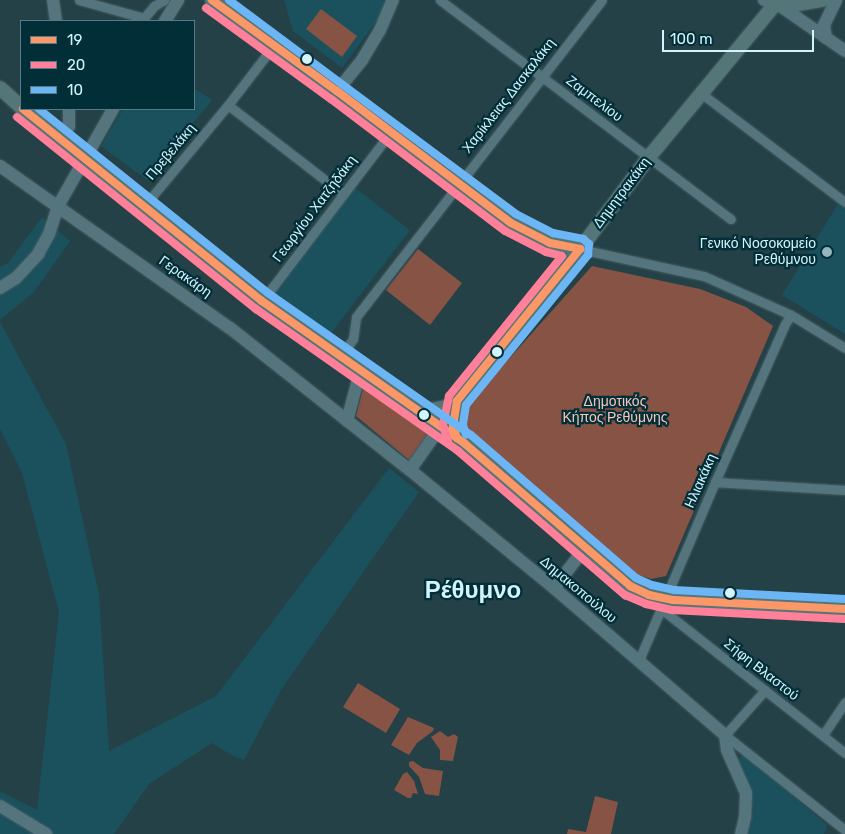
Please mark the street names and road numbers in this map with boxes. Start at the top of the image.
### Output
street label: Χαρίκλειας Δασκαλάκη [459,35,559,157]
street label: Ζαμπελίου [563,72,625,126]
street label: Πρεβελάκη [143,120,199,184]
street label: Γεωργίου Χατζηδάκη [269,152,361,266]
street label: Δημητρακάκη [590,154,654,232]
street label: Γερακάρη [155,253,215,301]
street label: Ηλιακάκη [682,451,720,511]
street label: Δημακοπούλου [536,553,620,627]
street label: Σήφη Βλαστού [720,636,802,704]

